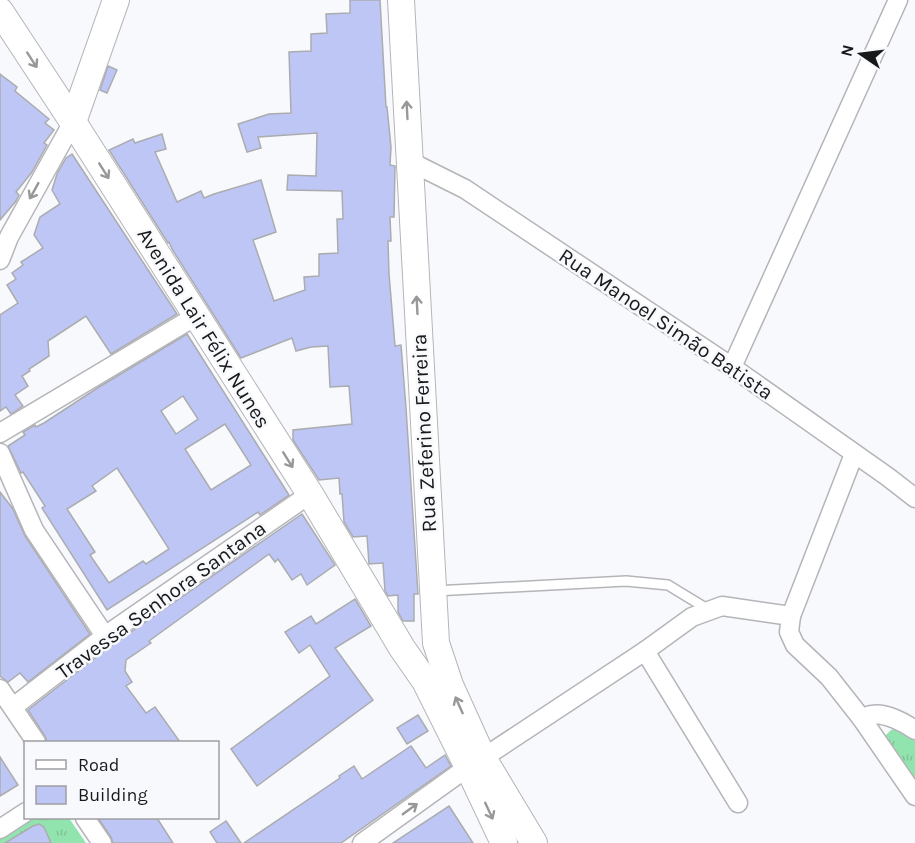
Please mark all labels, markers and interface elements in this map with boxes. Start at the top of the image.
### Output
north arrow [831,24,891,84]
text: N [836,43,858,58]
one-way arrow [26,51,38,67]
one-way arrow [401,101,412,121]
one-way arrow [98,163,111,180]
one-way arrow [28,183,40,200]
street label: Avenida Lair Félix Nunes [132,223,276,433]
street label: Rua Manoel Simão Batista [554,243,778,405]
one-way arrow [412,295,423,315]
street label: Rua Zeferino Ferreira [407,333,441,533]
one-way arrow [282,451,294,468]
street label: Travessa Senhora Santana [52,516,270,684]
one-way arrow [453,696,464,715]
legend [24,741,219,819]
text: Road [78,754,119,776]
text: Building [78,784,148,806]
one-way arrow [483,801,495,819]
one-way arrow [401,803,417,815]

